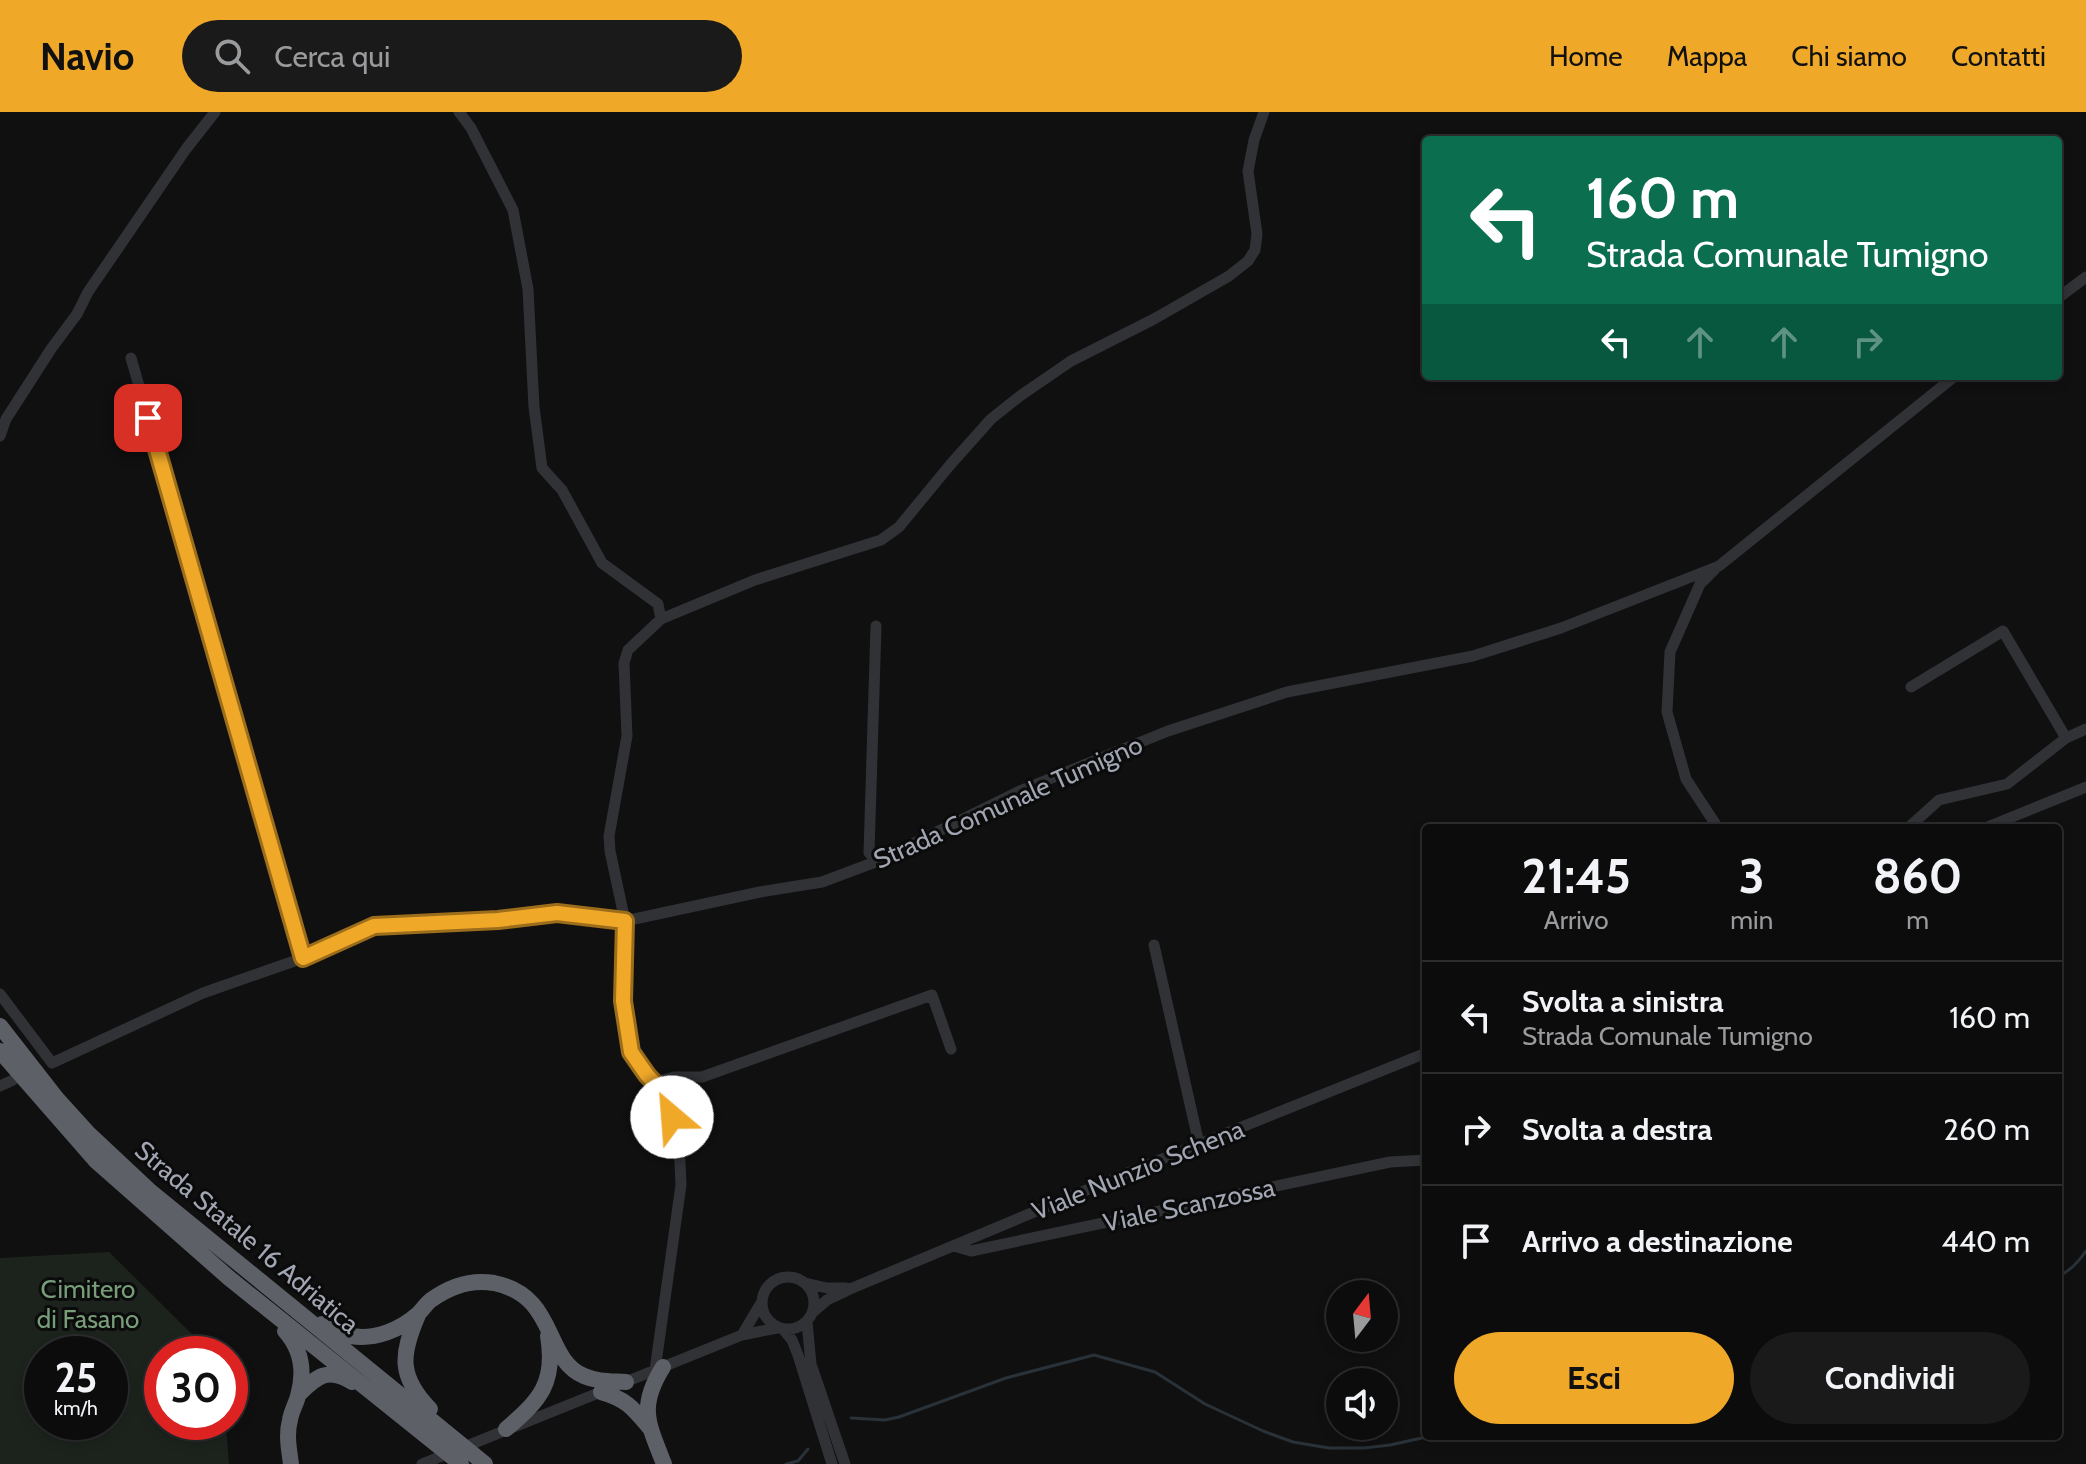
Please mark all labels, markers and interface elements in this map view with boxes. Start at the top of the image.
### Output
search box [182,20,742,92]
text: Navio [40,33,134,80]
icon: search [210,34,254,78]
text: Cerca qui [274,38,390,75]
text: Home [1549,39,1623,73]
text: Mappa [1667,39,1747,73]
text: Chi siamo [1791,39,1907,73]
text: Contatti [1951,39,2046,73]
text: 160 m [1586,164,1739,232]
icon: left [1454,168,1558,272]
text: Strada Comunale Tumigno [1586,232,1989,276]
icon: left [1594,320,1638,364]
icon: ahead [1678,320,1722,364]
icon: ahead [1762,320,1806,364]
icon: right [1846,320,1890,364]
pin [114,384,182,452]
icon: arrive [126,396,170,440]
street label: Strada Comunale Tumigno [869,728,1147,876]
text: 21:45 [1521,847,1631,905]
text: 3 [1739,847,1765,905]
text: 860 [1873,847,1963,905]
text: Arrivo [1544,904,1609,936]
text: min [1730,904,1773,936]
text: m [1906,904,1929,936]
text: Svolta a sinistra [1522,983,1724,1020]
icon: left [1454,995,1498,1039]
text: 160 m [1949,999,2030,1036]
text: Strada Comunale Tumigno [1522,1020,1813,1052]
position arrow [630,1075,714,1159]
icon: right [1454,1107,1498,1151]
text: Svolta a destra [1522,1111,1713,1148]
text: 260 m [1943,1111,2030,1148]
street label: Viale Nunzio Schena [1027,1113,1249,1227]
street label: Strada Statale 16 Adriatica [128,1134,366,1340]
street label: Viale Scanzossa [1100,1171,1278,1239]
icon: arrive [1454,1219,1498,1263]
text: Arrivo a destinazione [1522,1223,1793,1260]
text: 440 m [1941,1223,2030,1260]
park label: Cimitero di Fasano [37,1273,139,1335]
north arrow [1326,1280,1398,1352]
map controls [1326,1280,1398,1440]
button: Esci [1454,1332,1734,1424]
button: Condividi [1750,1332,2030,1424]
speed limit sign: 30 [144,1336,248,1440]
text: 25 [55,1353,97,1402]
button: sound [1326,1368,1398,1440]
text: km/h [54,1396,98,1420]

